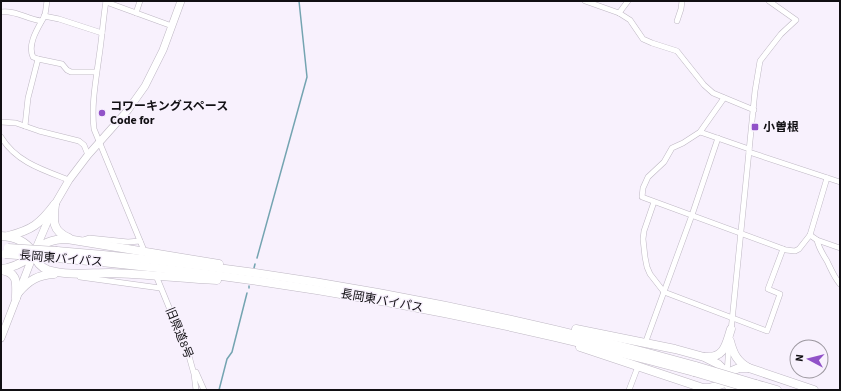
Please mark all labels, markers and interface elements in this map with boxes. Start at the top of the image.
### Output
place label: コワーキングスペース Code for [110,98,228,129]
marker: コワーキングスペース Code for [97,108,107,118]
place label: 小曽根 [763,119,799,136]
marker: 小曽根 [750,122,760,132]
street label: 長岡東バイパス [19,247,103,271]
street label: 長岡東バイパス [339,285,425,317]
street label: 旧県道8号 [161,305,197,361]
north arrow [789,339,829,379]
text: N [792,353,807,362]

